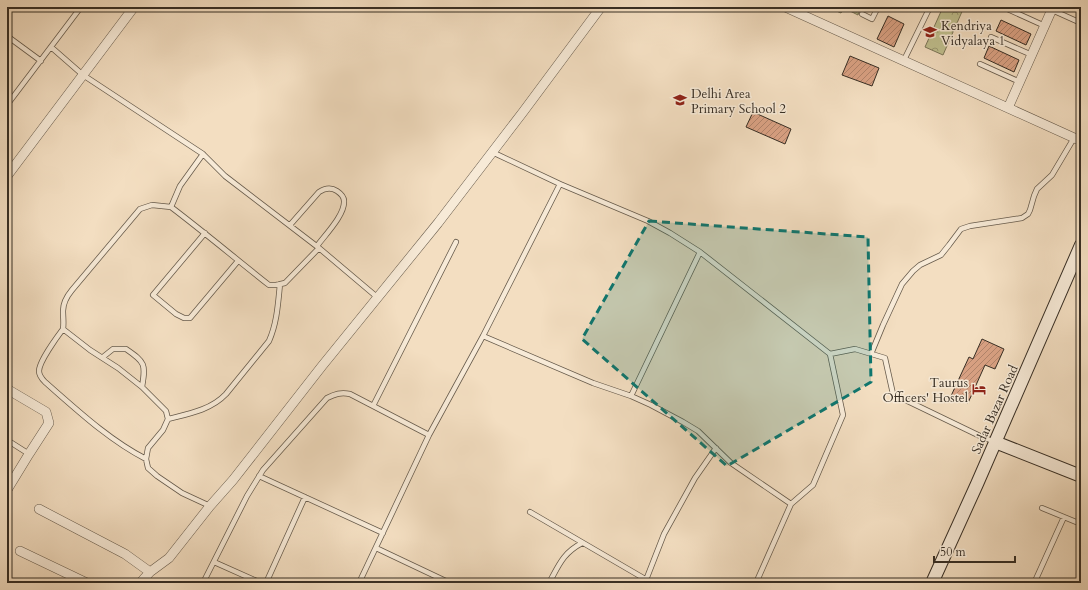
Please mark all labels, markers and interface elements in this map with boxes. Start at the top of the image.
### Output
place label: Kendriya Vidyalaya 1 [941,17,1005,50]
school or university icon: Kendriya Vidyalaya 1 [922,24,938,40]
place label: Delhi Area Primary School 2 [691,85,786,118]
school or university icon: Delhi Area Primary School 2 [672,92,688,108]
street label: Sadar Bazar Road [967,362,1023,457]
place label: Taurus Officers' Hostel [883,374,969,407]
hotel icon: Taurus Officers' Hostel [971,381,987,397]
scale bar [934,538,1015,564]
text: 50 m [940,544,967,560]

